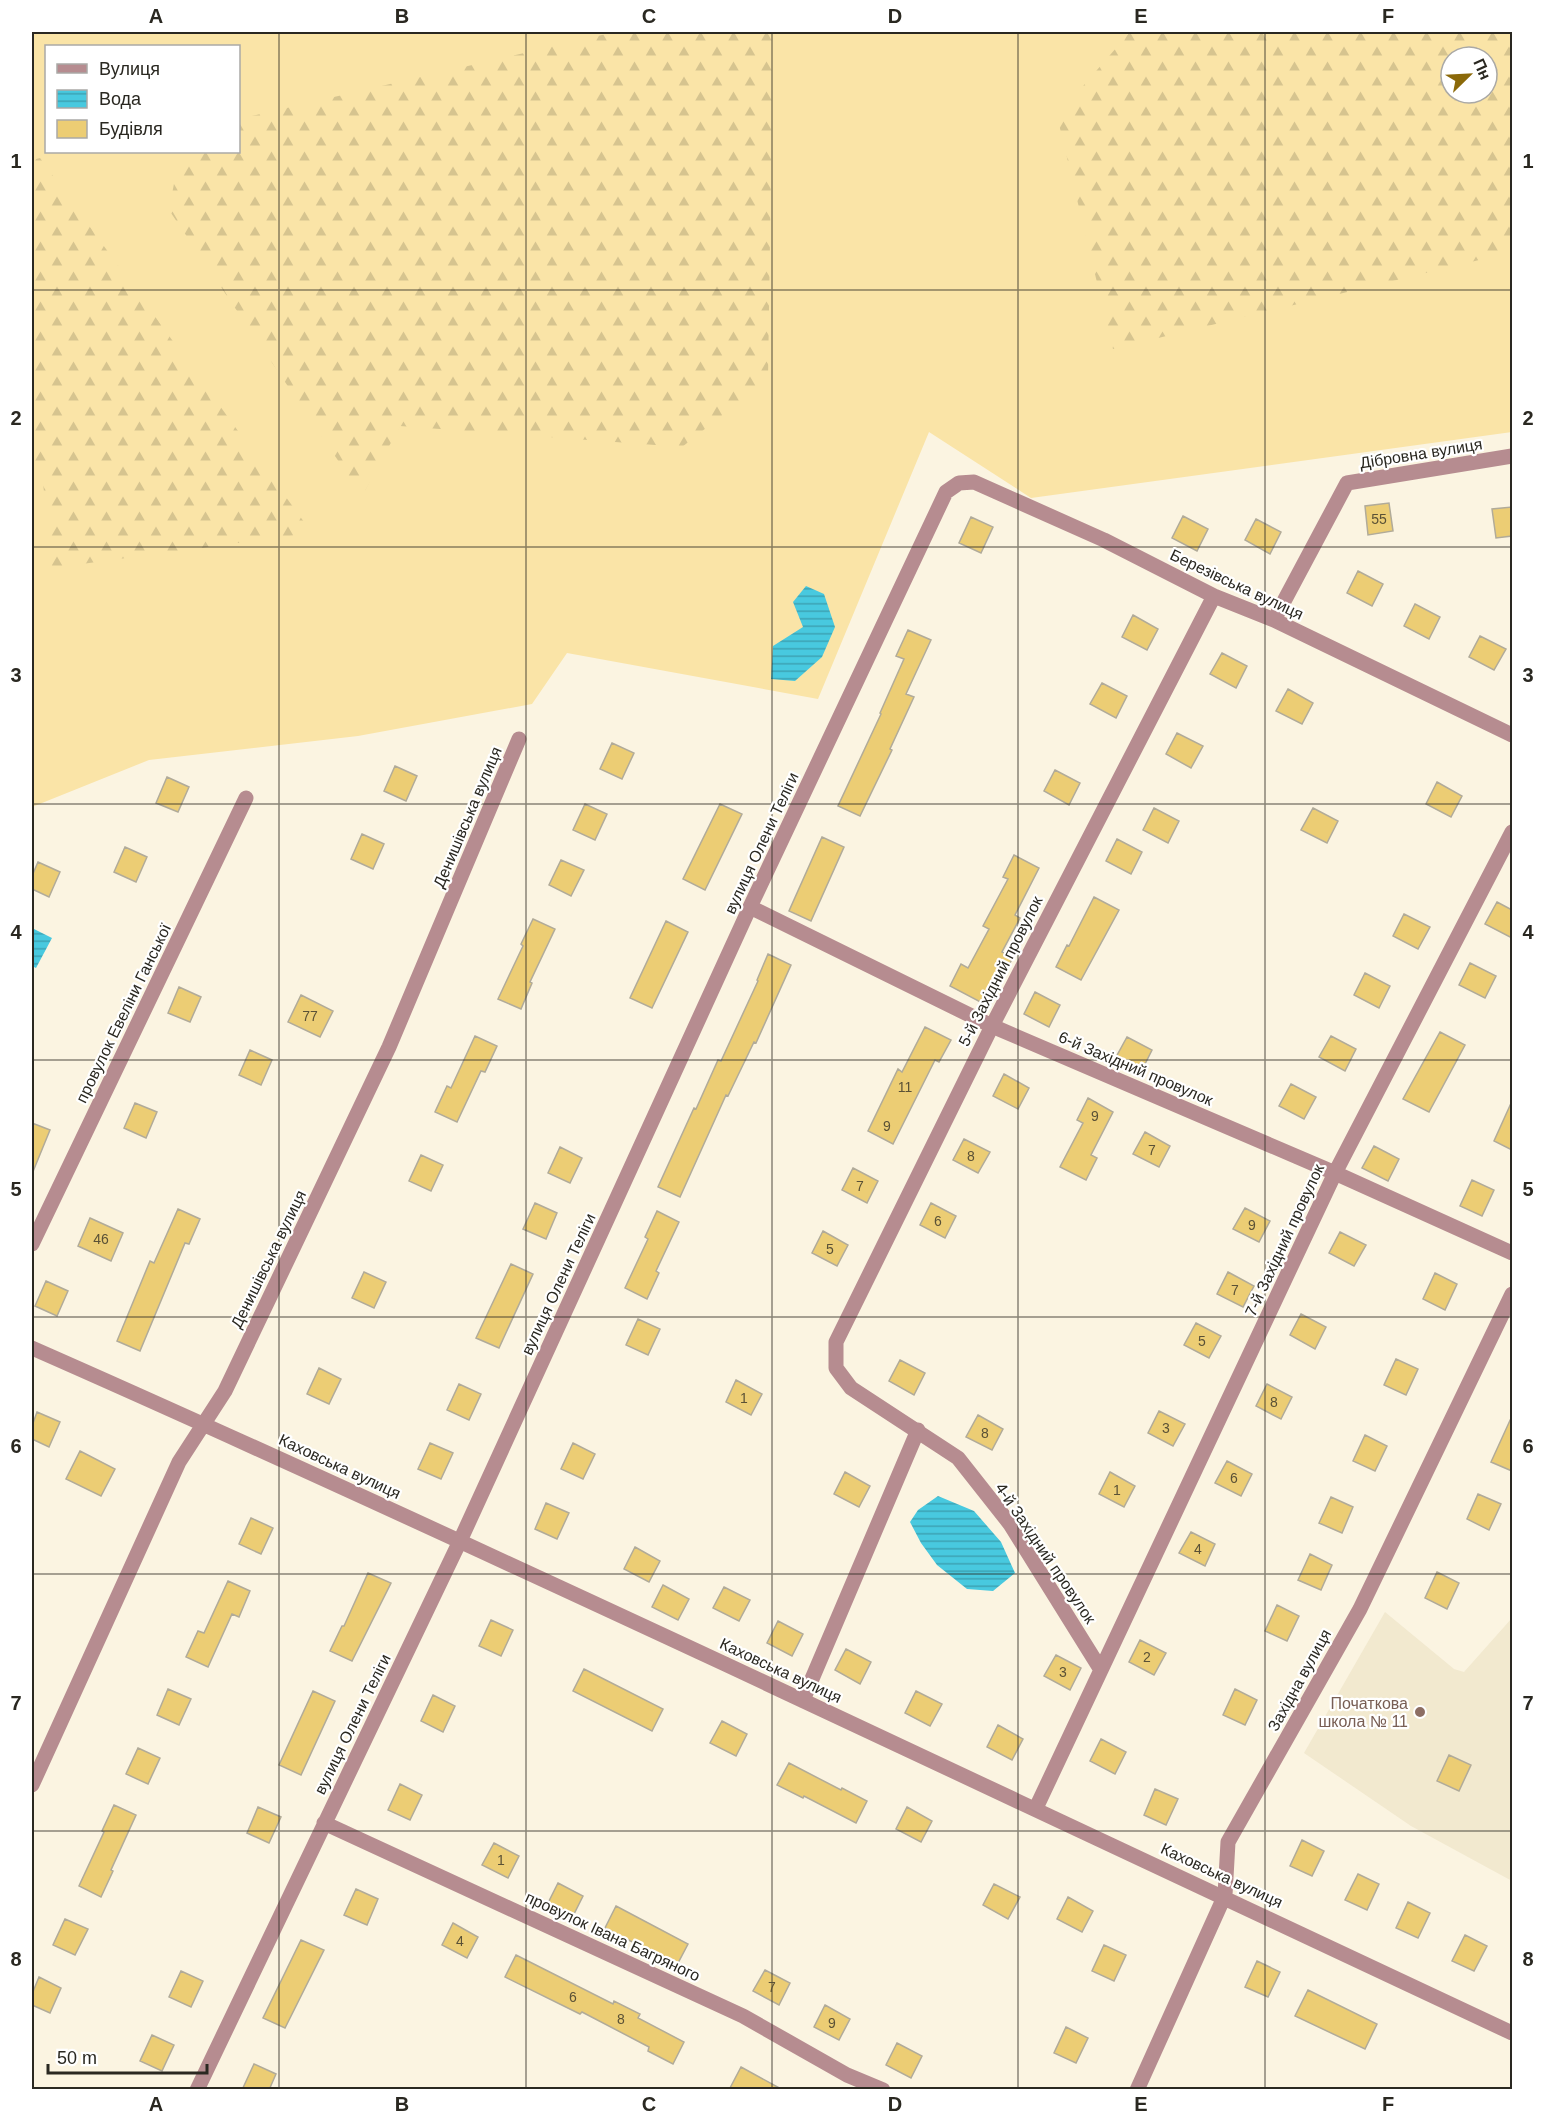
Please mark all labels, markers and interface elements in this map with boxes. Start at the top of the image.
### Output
text: A [149,5,163,27]
text: B [395,5,409,27]
text: C [642,5,656,27]
text: D [888,5,902,27]
text: E [1134,5,1148,27]
text: F [1382,5,1394,27]
legend [45,45,240,153]
north arrow [1439,45,1499,105]
text: Пн [1470,56,1494,82]
text: Вулиця [99,59,160,79]
text: Вода [99,89,142,109]
text: Будівля [99,119,163,139]
text: 1 [10,150,22,172]
text: 1 [1522,150,1534,172]
text: 2 [10,407,22,429]
text: 2 [1522,407,1534,429]
street label: Дібровна вулиця [1359,435,1484,472]
house number: 55 [1371,511,1387,527]
street label: Березівська вулиця [1167,546,1306,623]
text: 3 [10,664,22,686]
text: 3 [1522,664,1534,686]
street label: Денишівська вулиця [430,744,505,890]
street label: вулиця Олени Теліги [721,770,802,917]
street label: 5-й Західний провулок [955,893,1046,1049]
street label: провулок Евеліни Ганської [73,920,174,1105]
text: 4 [10,921,22,943]
text: 4 [1522,921,1534,943]
house number: 77 [302,1008,318,1024]
street label: 6-й Західний провулок [1056,1028,1216,1109]
house number: 11 [898,1079,912,1095]
house number: 9 [1091,1108,1099,1124]
house number: 9 [883,1118,891,1134]
house number: 7 [1148,1142,1156,1158]
house number: 8 [967,1148,975,1164]
street label: 7-й Західний провулок [1242,1161,1328,1319]
text: 5 [10,1178,22,1200]
house number: 7 [856,1178,864,1194]
text: 5 [1522,1178,1534,1200]
street label: Денишівська вулиця [228,1188,309,1331]
street label: вулиця Олени Теліги [518,1211,599,1358]
house number: 6 [934,1213,942,1229]
house number: 9 [1248,1217,1256,1233]
house number: 46 [93,1231,109,1247]
house number: 5 [826,1241,834,1257]
house number: 7 [1231,1282,1239,1298]
house number: 5 [1198,1333,1206,1349]
house number: 1 [740,1390,748,1406]
house number: 8 [1270,1394,1278,1410]
house number: 3 [1162,1420,1170,1436]
house number: 8 [981,1425,989,1441]
street label: Каховська вулиця [276,1431,403,1502]
text: 6 [10,1435,22,1457]
text: 6 [1522,1435,1534,1457]
house number: 6 [1230,1470,1238,1486]
street label: 4-й Західний провулок [992,1480,1100,1628]
house number: 1 [1113,1482,1121,1498]
house number: 4 [1194,1541,1202,1557]
street label: Західна вулиця [1264,1626,1334,1734]
street label: Каховська вулиця [717,1635,844,1706]
house number: 2 [1143,1649,1151,1665]
street label: вулиця Олени Теліги [311,1651,394,1797]
house number: 3 [1059,1664,1067,1680]
text: 7 [10,1692,22,1714]
text: 7 [1522,1692,1534,1714]
place label: Початкова школа № 11 [1319,1695,1408,1730]
marker: Початкова школа № 11 [1413,1705,1427,1719]
street label: Каховська вулиця [1158,1840,1285,1911]
house number: 1 [497,1852,505,1868]
street label: провулок Івана Багряного [523,1888,703,1984]
house number: 4 [456,1933,464,1949]
text: 8 [10,1948,22,1970]
text: 8 [1522,1948,1534,1970]
house number: 7 [768,1979,776,1995]
house number: 6 [569,1989,577,2005]
house number: 8 [617,2011,625,2027]
house number: 9 [828,2015,836,2031]
scale bar [48,2037,207,2075]
text: 50 m [57,2048,97,2068]
text: A [149,2093,163,2115]
text: B [395,2093,409,2115]
text: C [642,2093,656,2115]
text: D [888,2093,902,2115]
text: E [1134,2093,1148,2115]
text: F [1382,2093,1394,2115]

